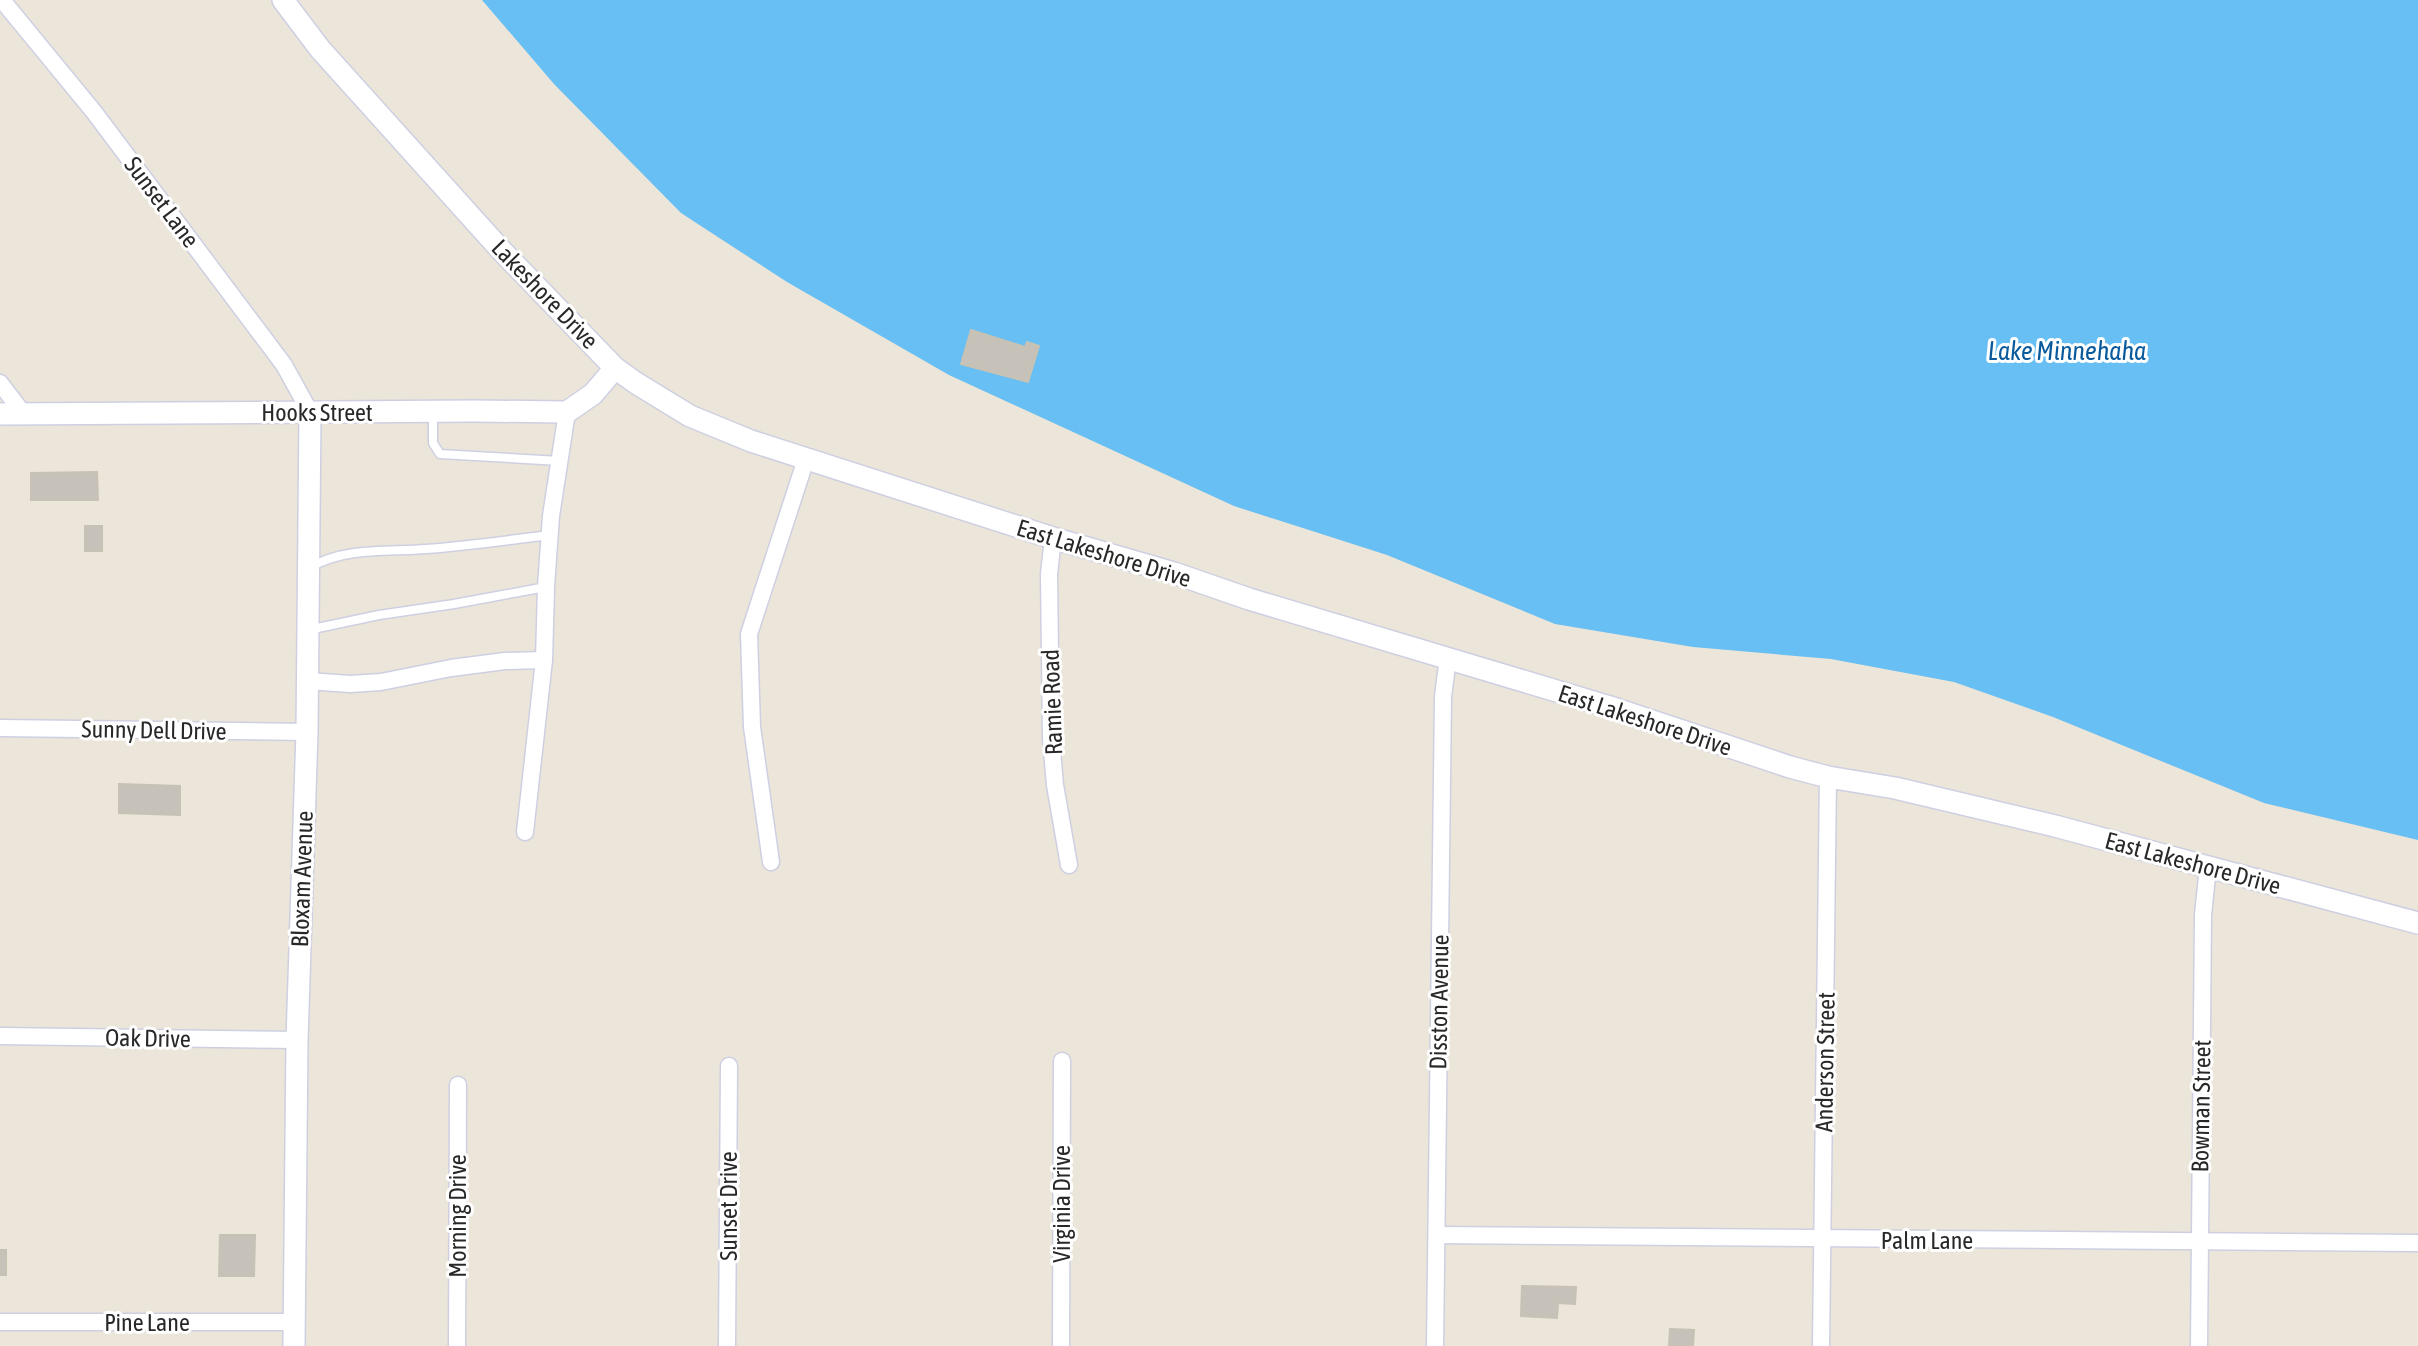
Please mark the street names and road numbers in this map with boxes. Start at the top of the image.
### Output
street label: Sunset Lane [119,152,205,252]
street label: Lakeshore Drive [486,234,604,354]
street label: Hooks Street [261,399,373,426]
street label: East Lakeshore Drive [1014,514,1194,592]
street label: Ramie Road [1037,649,1067,755]
street label: East Lakeshore Drive [1555,679,1735,761]
street label: Sunny Dell Drive [81,715,227,745]
street label: Bloxam Avenue [286,810,318,948]
street label: East Lakeshore Drive [2102,827,2284,899]
street label: Disston Avenue [1424,934,1454,1070]
street label: Anderson Street [1810,992,1840,1132]
street label: Oak Drive [105,1024,191,1052]
street label: Bowman Street [2186,1039,2216,1173]
street label: Virginia Drive [1048,1145,1075,1263]
street label: Sunset Drive [715,1151,742,1261]
street label: Morning Drive [444,1154,471,1278]
street label: Palm Lane [1881,1227,1973,1254]
street label: Pine Lane [104,1309,190,1336]

